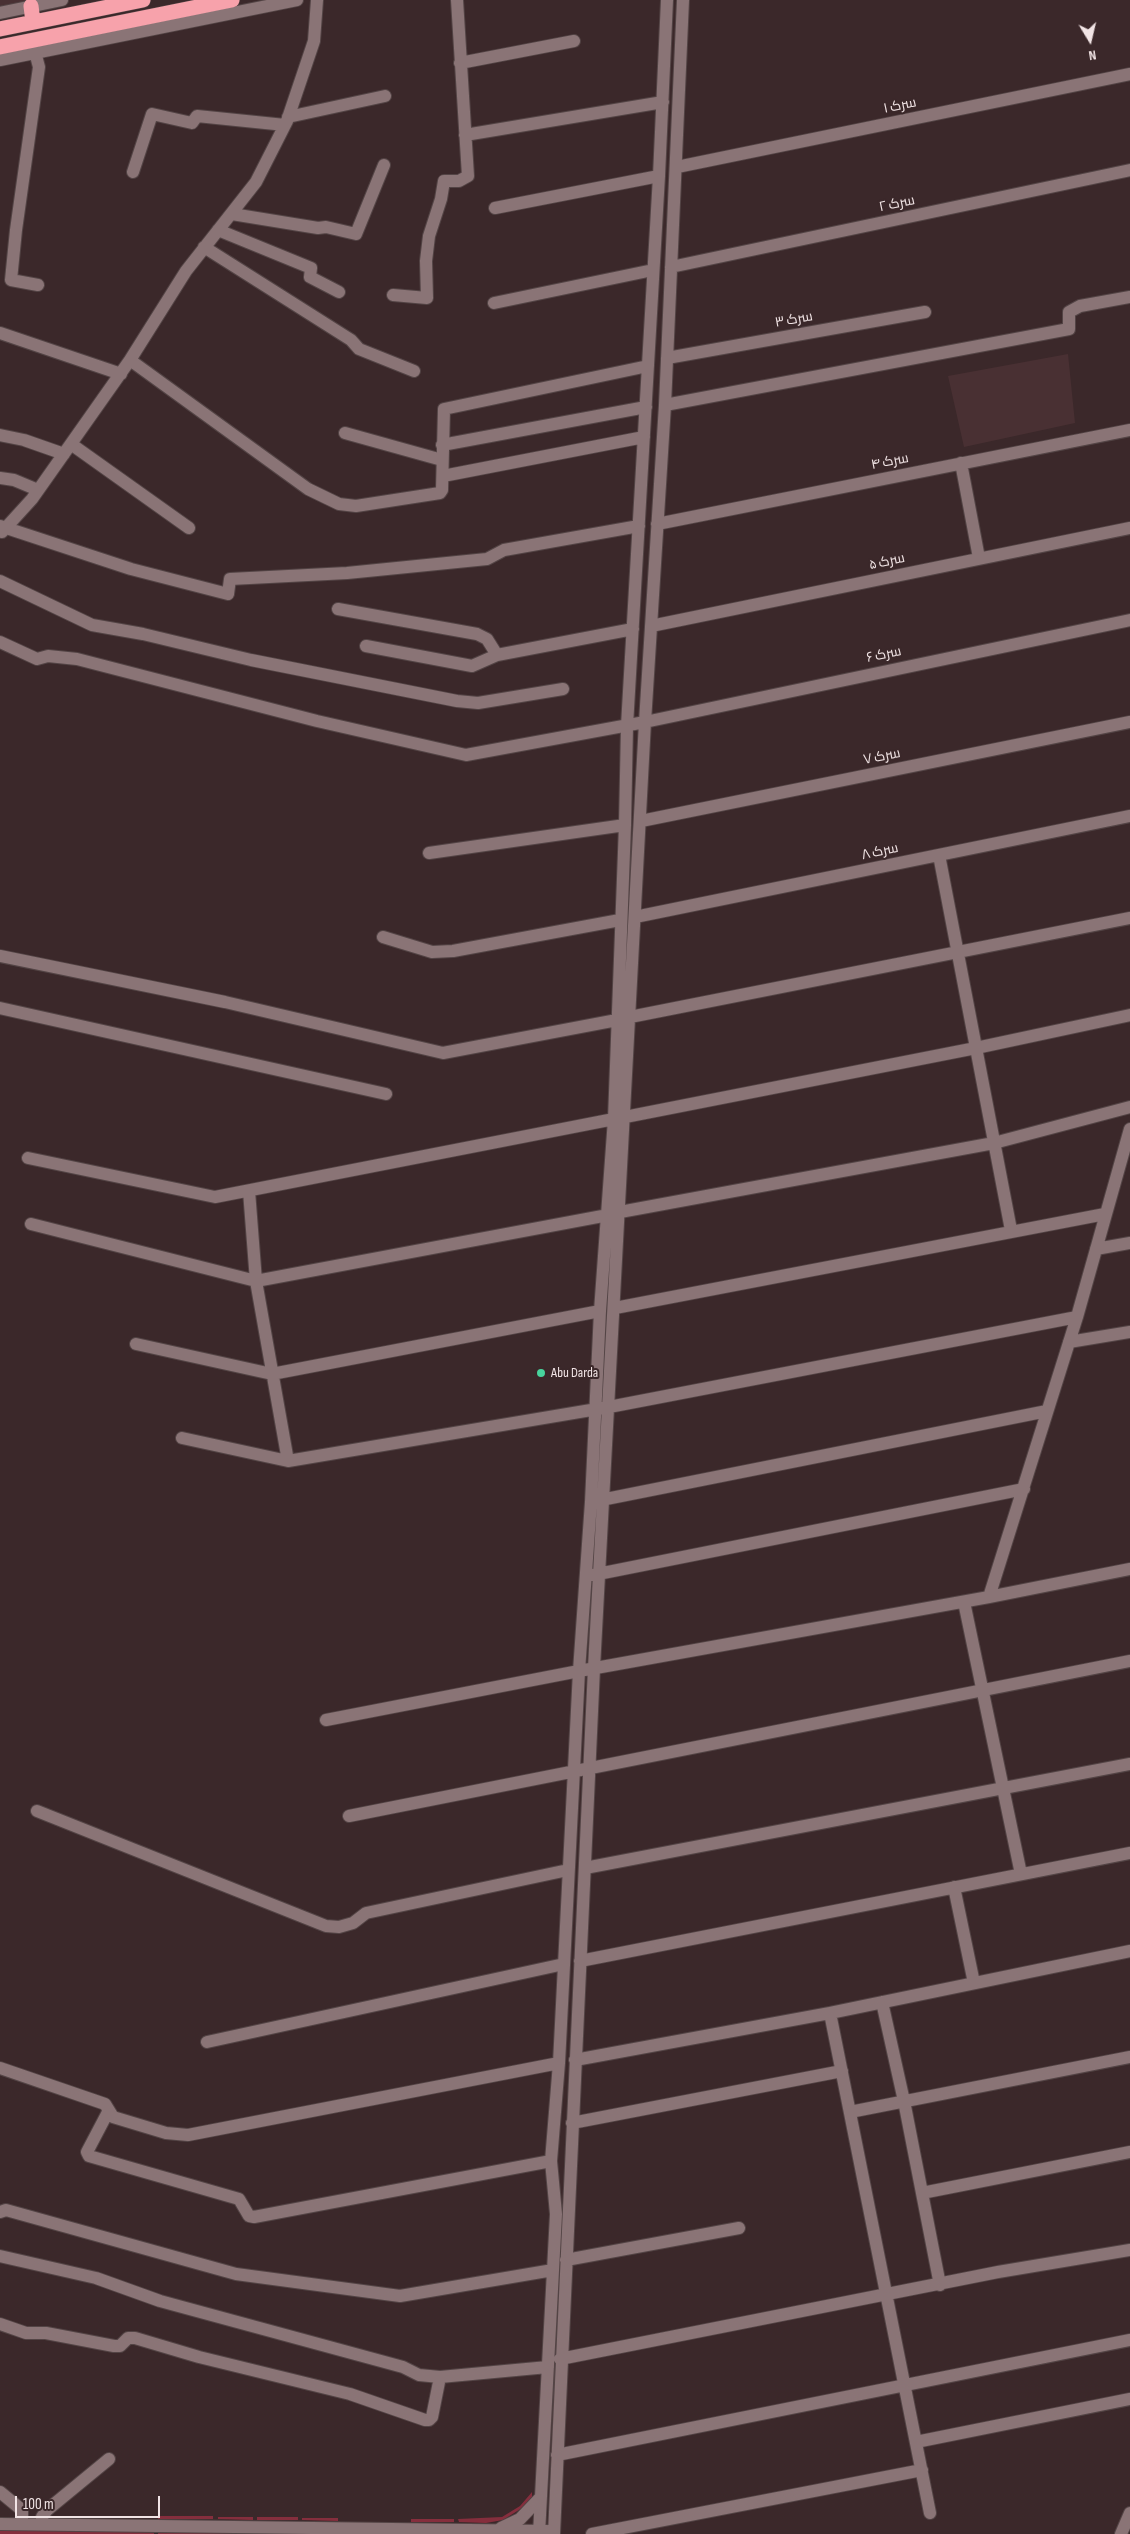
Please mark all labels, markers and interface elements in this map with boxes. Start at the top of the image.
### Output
north arrow [1065,15,1115,65]
text: N [1087,46,1097,64]
street label: سرک ۱ [882,94,918,118]
street label: سرک ۲ [878,192,916,216]
street label: سرک ۳ [774,308,814,332]
street label: سرک ۴ [870,450,910,474]
street label: سرک ۵ [867,550,907,574]
street label: سرک ۶ [865,643,903,667]
street label: سرک ۷ [862,745,902,769]
street label: سرک ۸ [860,840,900,864]
place label: Abu Darda [551,1365,598,1381]
marker: Abu Darda [535,1367,547,1379]
scale bar [18,2486,162,2518]
text: 100 m [23,2495,54,2514]

